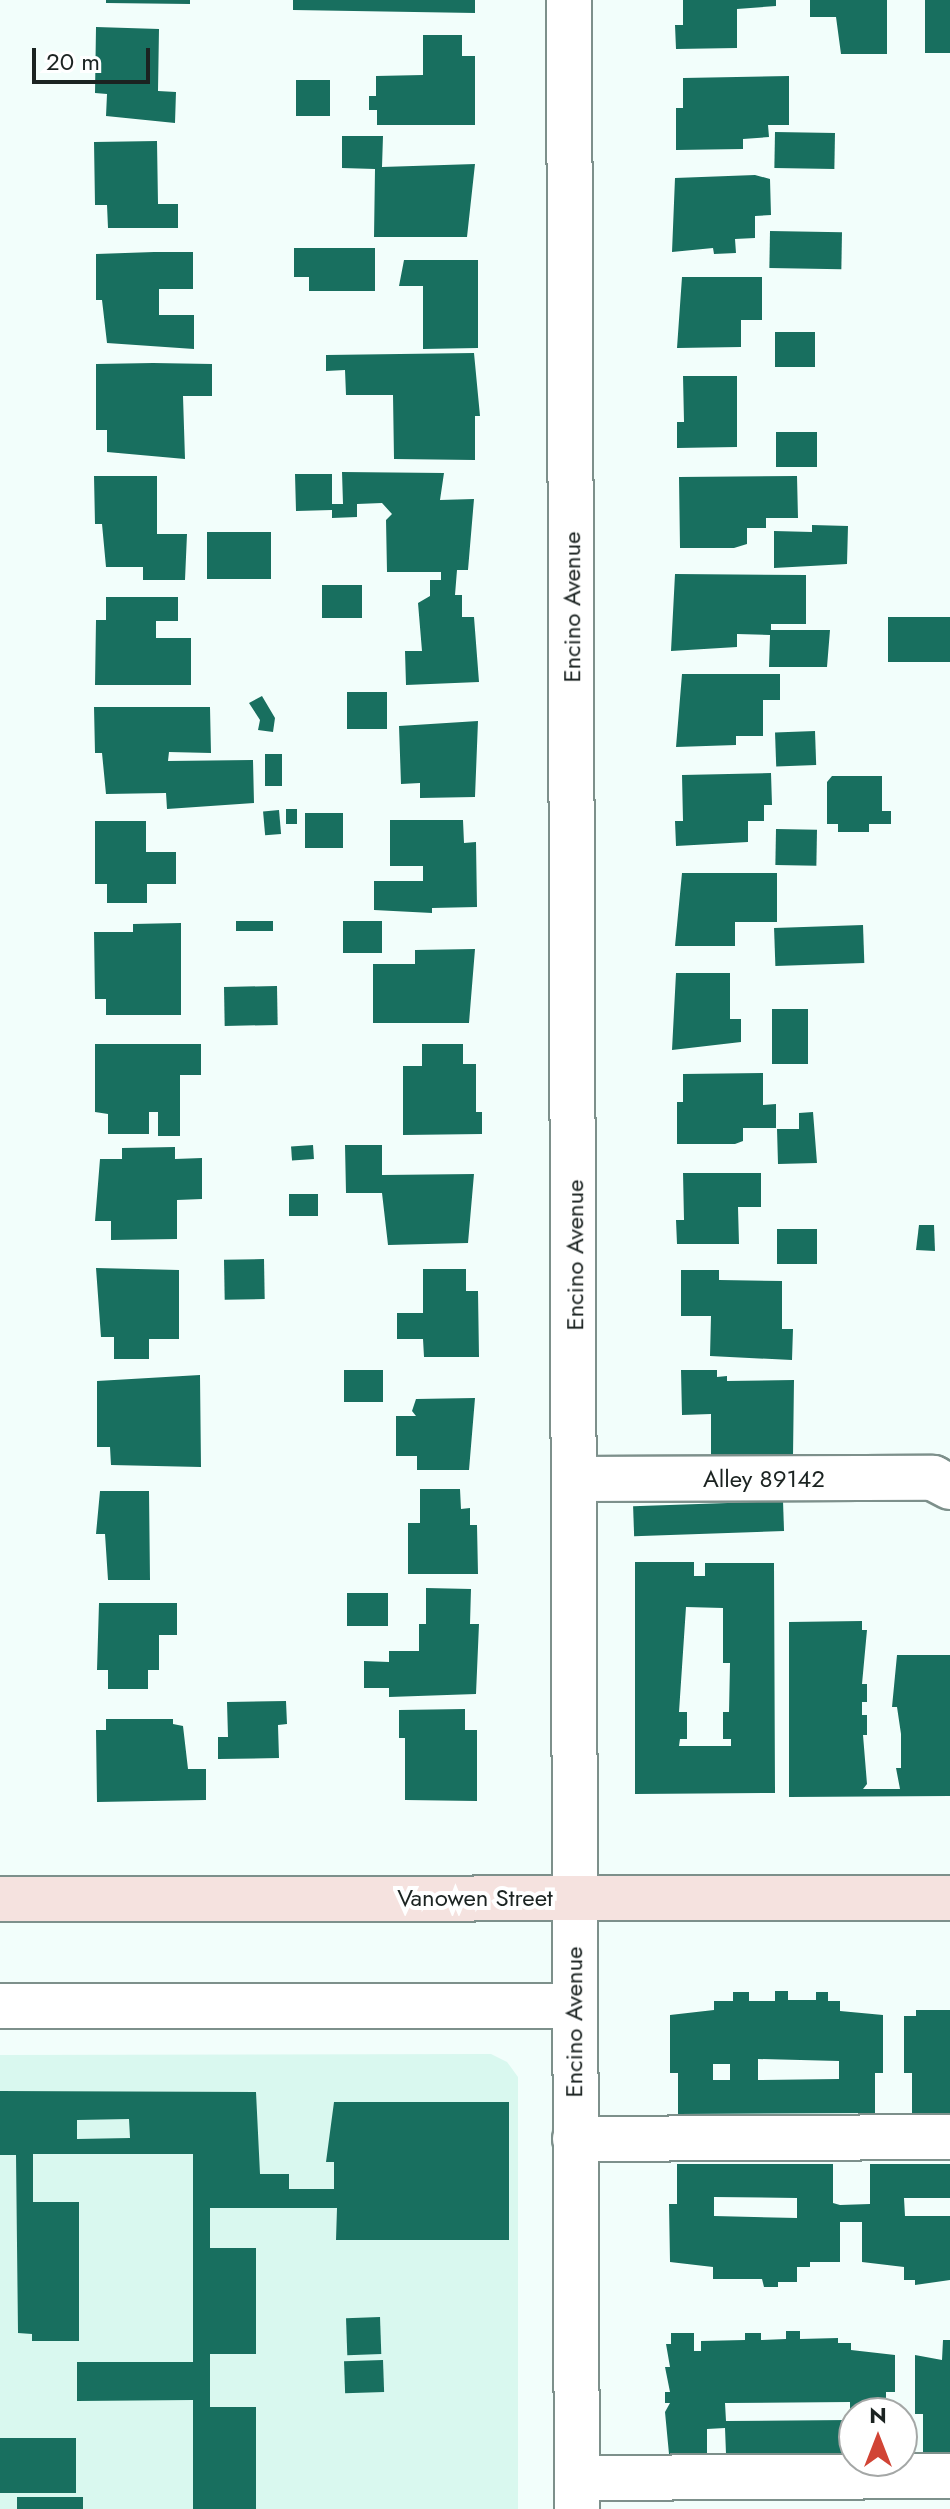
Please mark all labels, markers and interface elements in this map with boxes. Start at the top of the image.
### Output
scale bar [36,32,154,82]
text: 20 m [46,44,100,79]
street label: Encino Avenue [558,531,586,683]
street label: Encino Avenue [561,1179,589,1331]
street label: Alley 89142 [703,1465,825,1493]
street label: Vanowen Street [397,1884,553,1912]
street label: Encino Avenue [560,1946,588,2098]
north arrow [838,2397,918,2477]
text: N [869,2399,887,2431]

